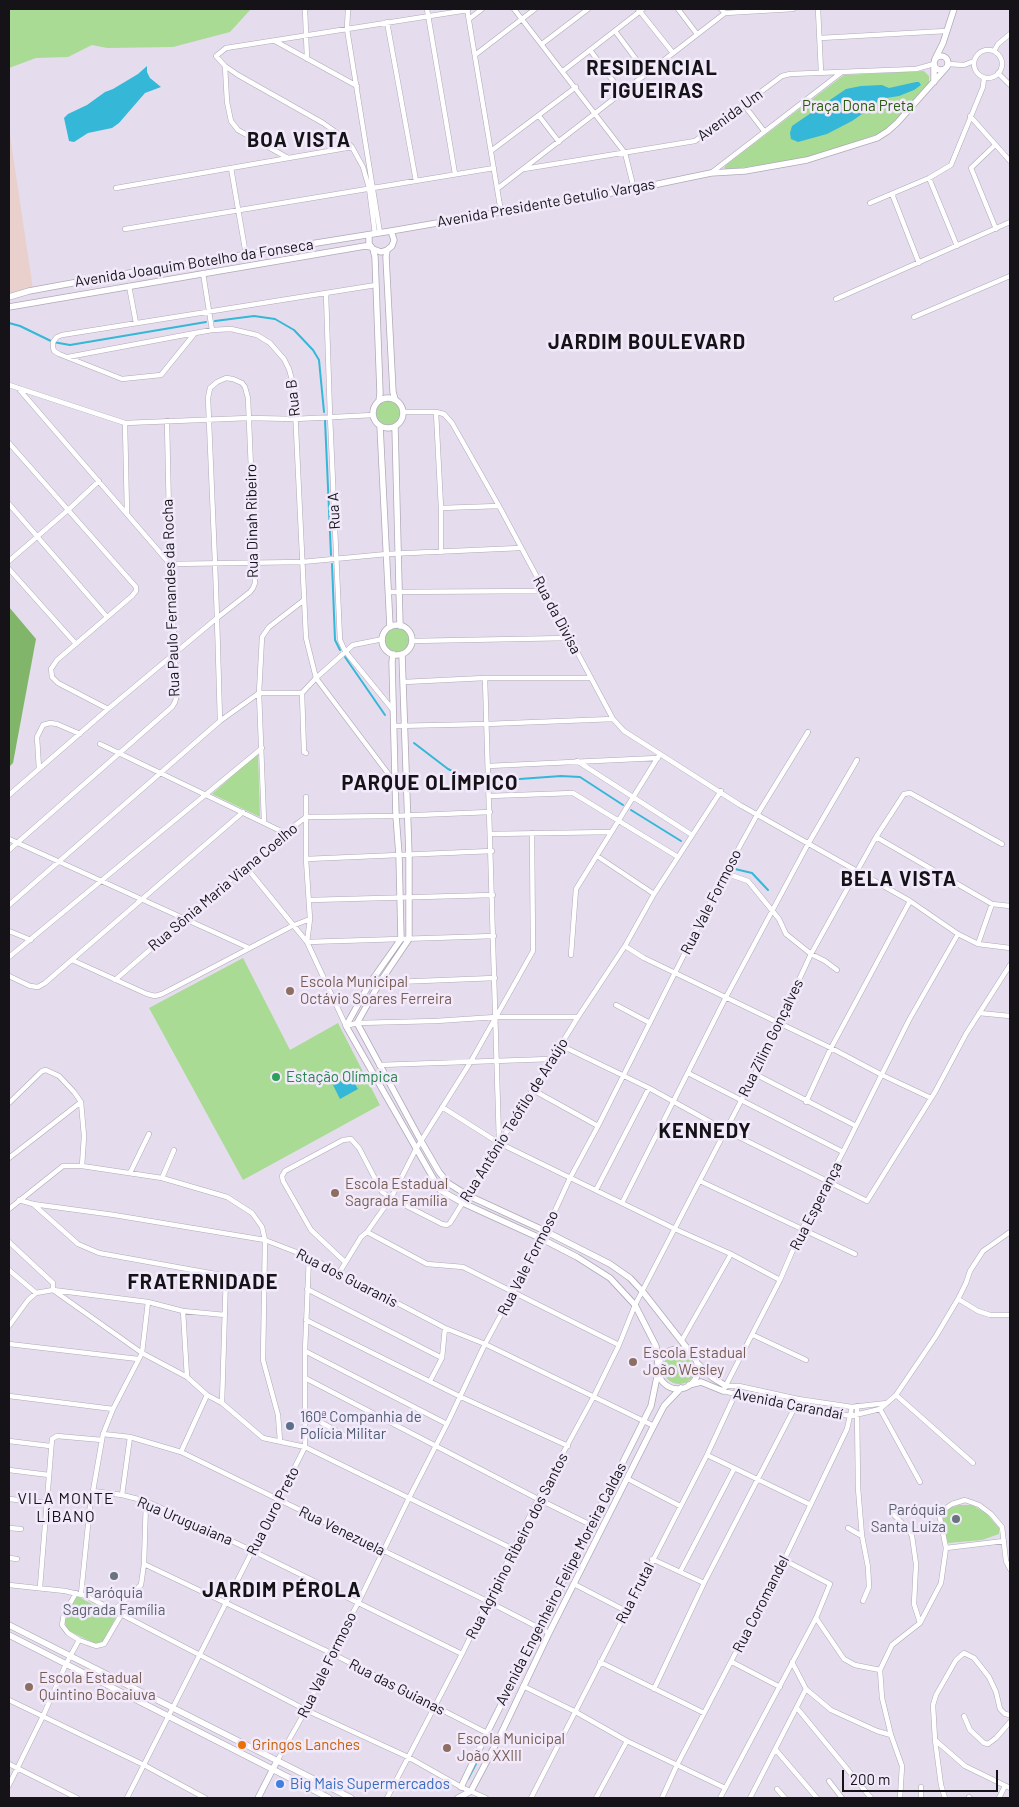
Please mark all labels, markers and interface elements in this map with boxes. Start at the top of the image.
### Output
district label: RESIDENCIAL FIGUEIRAS [585,56,719,103]
street label: Avenida Um [694,85,766,145]
park label: Praça Dona Preta [802,97,914,115]
district label: BOA VISTA [246,128,352,152]
street label: Avenida Presidente Getulio Vargas [436,175,656,231]
street label: Avenida Joaquim Botelho da Fonseca [73,235,315,291]
district label: JARDIM BOULEVARD [546,330,748,354]
street label: Rua B [282,379,304,417]
street label: Rua Dinah Ribeiro [242,464,262,578]
street label: Rua A [324,492,344,530]
street label: Rua Paulo Fernandes da Rocha [159,499,183,697]
street label: Rua da Divisa [529,573,585,657]
district label: PARQUE OLÍMPICO [340,771,520,795]
street label: Rua Sônia Maria Viana Coelho [145,819,301,955]
street label: Rua Vale Formoso [677,846,745,958]
district label: BELA VISTA [839,867,959,891]
place label: Escola Municipal Octávio Soares Ferreira [300,973,452,1008]
street label: Rua Zilim Gonçalves [735,976,807,1100]
marker: Escola Municipal Octávio Soares Ferreira [284,985,296,997]
street label: Rua Antônio Teófilo de Araújo [456,1035,572,1205]
place label: Estação Olímpica [286,1068,398,1086]
marker: Estação Olímpica [270,1071,282,1083]
district label: KENNEDY [658,1119,752,1143]
street label: Rua Esperança [786,1159,846,1253]
place label: Escola Estadual Sagrada Família [345,1175,448,1210]
marker: Escola Estadual Sagrada Família [329,1187,341,1199]
street label: Rua Vale Formoso [494,1207,562,1319]
street label: Rua dos Guaranis [293,1245,401,1311]
district label: FRATERNIDADE [126,1270,280,1294]
place label: Escola Estadual João Wesley [643,1344,746,1379]
marker: Escola Estadual João Wesley [627,1356,639,1368]
street label: Avenida Carandaí [732,1385,844,1423]
place label: 160ª Companhia de Polícia Militar [300,1408,422,1443]
marker: 160ª Companhia de Polícia Militar [284,1420,296,1432]
street label: Rua Agripino Ribeiro dos Santos [462,1450,572,1642]
street label: Avenida Engenheiro Felipe Moreira Caldas [492,1460,630,1708]
street label: Rua Ouro Preto [243,1464,303,1558]
district label: VILA MONTE LÍBANO [16,1489,116,1527]
street label: Rua Uruguaiana [135,1493,235,1549]
place label: Paróquia Santa Luiza [871,1501,946,1536]
street label: Rua Venezuela [296,1502,388,1560]
marker: Paróquia Santa Luiza [950,1513,962,1525]
street label: Rua Coromandel [729,1553,793,1655]
street label: Rua Frutal [612,1559,658,1627]
marker: Paróquia Sagrada Família [108,1570,120,1582]
district label: JARDIM PÉROLA [201,1578,363,1602]
place label: Paróquia Sagrada Família [63,1584,165,1619]
street label: Rua Vale Formoso [294,1609,360,1721]
street label: Rua das Guianas [346,1655,448,1719]
place label: Escola Estadual Quintino Bocaiuva [39,1669,156,1704]
marker: Escola Estadual Quintino Bocaiuva [23,1681,35,1693]
place label: Escola Municipal João XXIII [457,1730,565,1765]
place label: Gringos Lanches [252,1736,360,1754]
marker: Gringos Lanches [236,1739,248,1751]
marker: Escola Municipal João XXIII [441,1742,453,1754]
scale bar [844,1760,1000,1792]
text: 200 m [850,1770,890,1788]
place label: Big Mais Supermercados [290,1775,450,1793]
marker: Big Mais Supermercados [274,1778,286,1790]

